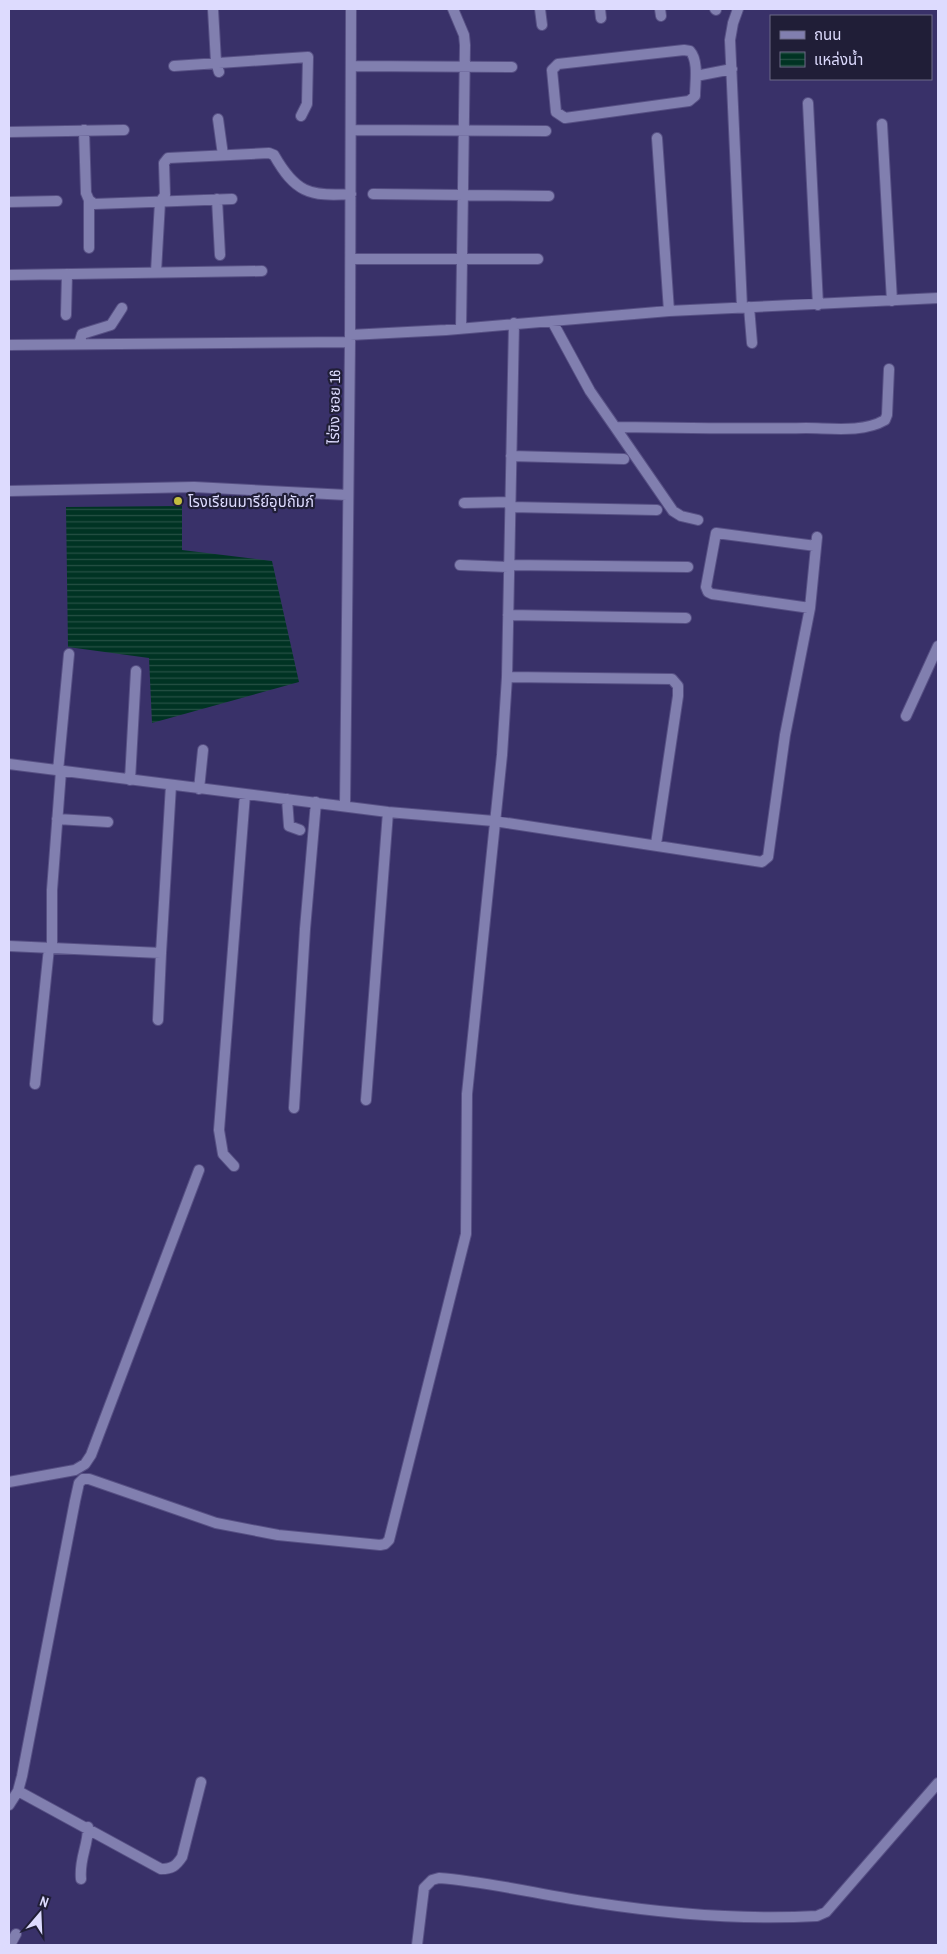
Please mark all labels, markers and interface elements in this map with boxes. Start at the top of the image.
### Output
legend [770,15,932,80]
text: ถนน [814,24,841,45]
text: แหล่งน้ำ [814,49,863,70]
street label: ไร่ขิง ซอย 16 [323,369,345,445]
place label: โรงเรียนมารีย์อุปถัมภ์ [188,491,314,512]
marker: โรงเรียนมารีย์อุปถัมภ์ [172,495,184,507]
north arrow [15,1889,65,1939]
text: N [37,1892,51,1912]

